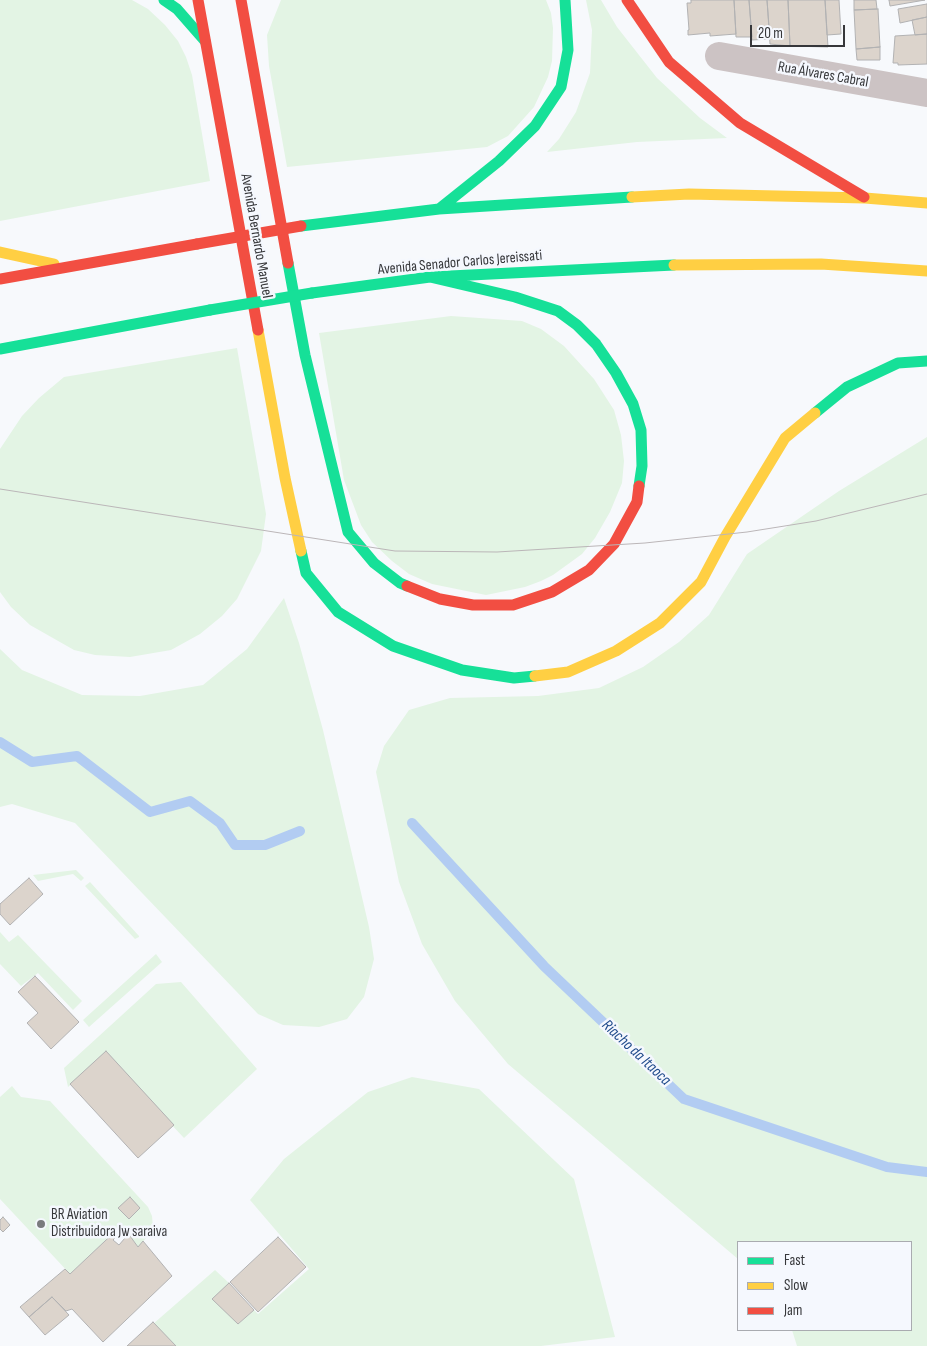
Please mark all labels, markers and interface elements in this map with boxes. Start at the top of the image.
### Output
scale bar [752,15,847,47]
text: 20 m [758,24,783,43]
street label: Rua Álvares Cabral [776,58,870,92]
street label: Avenida Bernardo Manuel [236,172,276,300]
street label: Avenida Senador Carlos Jereissati [377,247,543,279]
water label: Riacho da Itaoca [597,1016,675,1090]
place label: BR Aviation Distribuidora Jw saraiva [51,1206,167,1241]
marker: BR Aviation Distribuidora Jw saraiva [35,1218,47,1230]
legend [737,1241,912,1331]
text: Fast [784,1251,805,1270]
text: Slow [784,1276,808,1295]
text: Jam [784,1301,802,1320]

